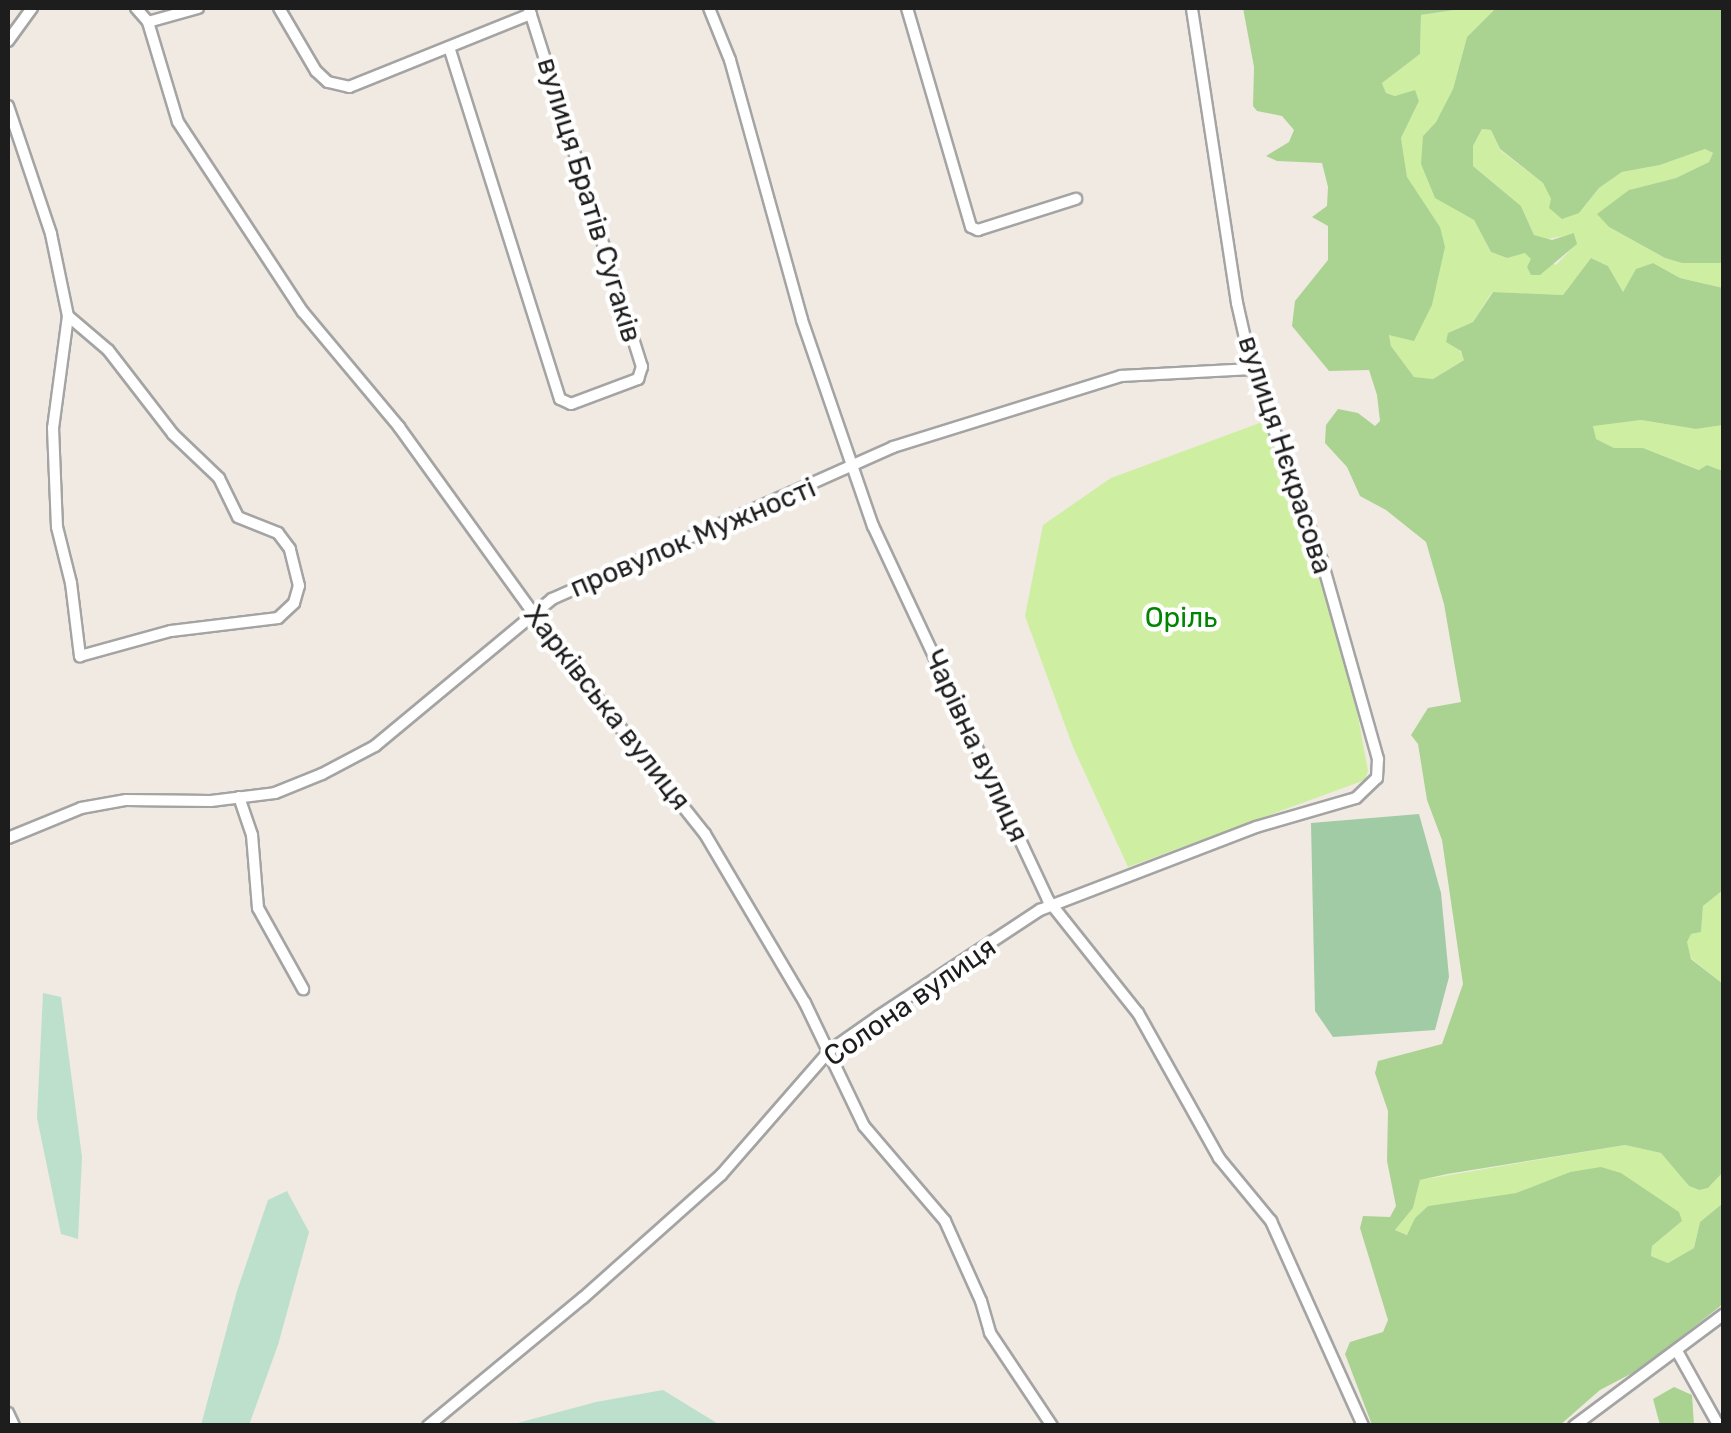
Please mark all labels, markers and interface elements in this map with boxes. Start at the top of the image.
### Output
street label: вулиця Братів Сугаків [530,54,648,346]
street label: вулиця Нєкрасова [1231,332,1339,578]
street label: провулок Мужності [565,471,821,605]
street label: Харківська вулиця [517,599,697,817]
park label: Оріль [1145,601,1217,635]
street label: Чарівна вулиця [917,644,1035,848]
street label: Солона вулиця [818,930,1002,1074]

